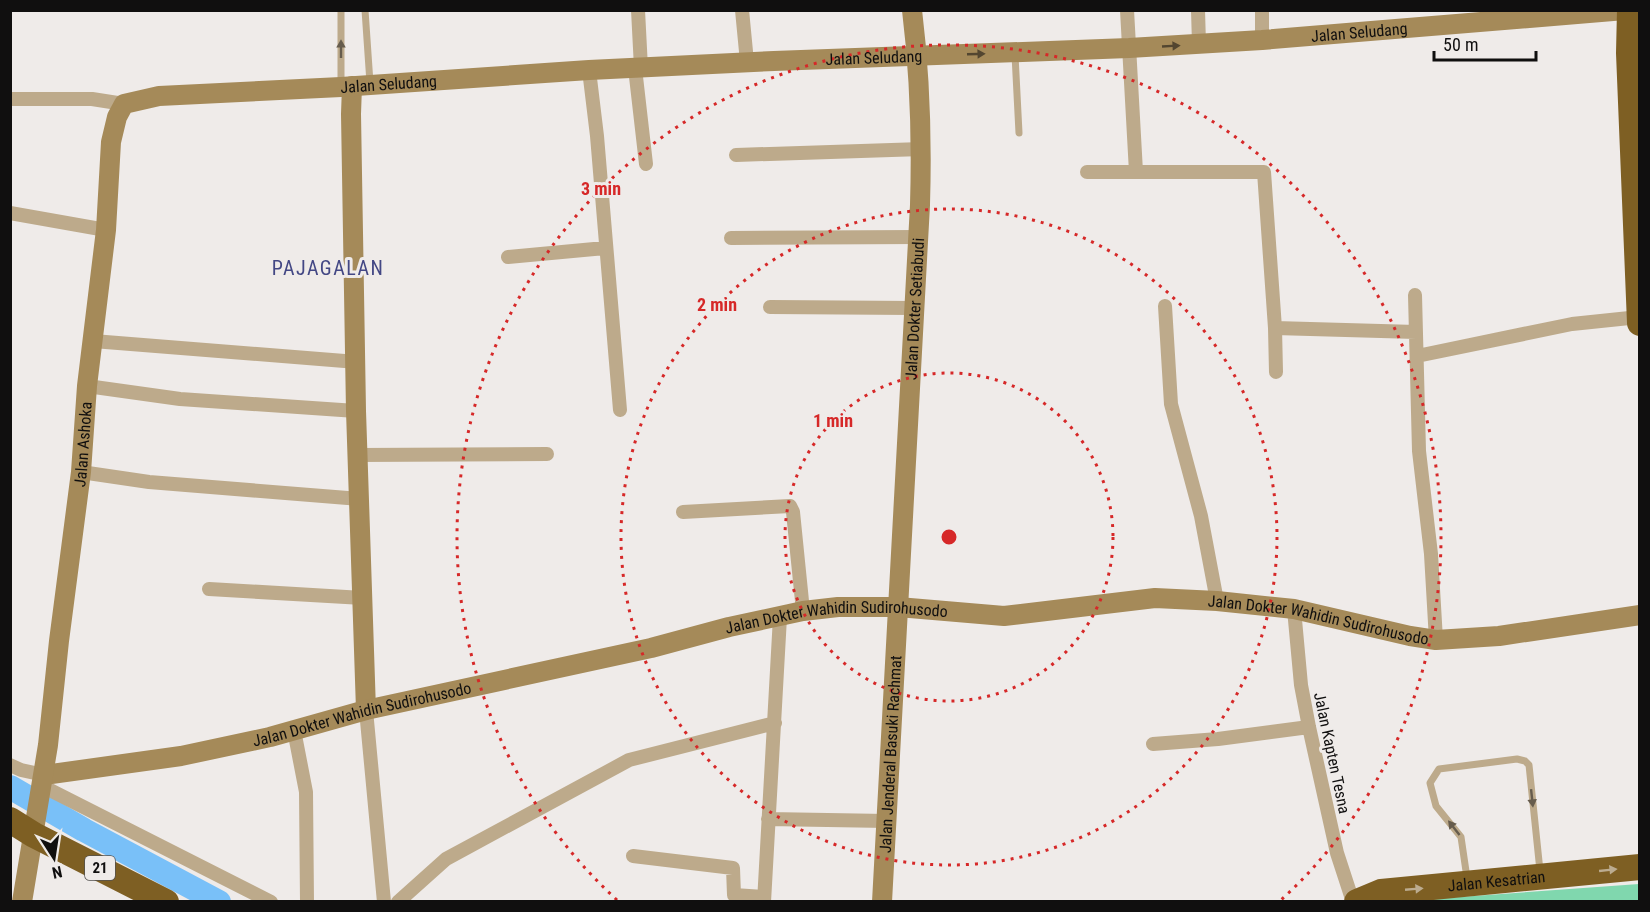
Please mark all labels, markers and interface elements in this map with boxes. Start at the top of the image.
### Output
street label: Jalan Seludang [1310,19,1408,45]
scale bar [1434,24,1536,62]
text: 50 m [1443,34,1478,55]
one-way arrow [336,39,346,58]
one-way arrow [1162,41,1181,51]
street label: Jalan Seludang [825,46,923,69]
one-way arrow [967,50,986,59]
street label: Jalan Seludang [340,71,437,97]
text: 3 min [581,178,621,199]
street label: Jalan Dokter Setiabudi [901,237,928,381]
district label: PAJAGALAN [272,256,384,280]
text: 2 min [697,294,737,315]
street label: Jalan Ashoka [70,401,95,488]
text: 1 min [813,410,853,431]
centre of rings [939,527,959,547]
street label: Jalan Dokter Wahidin Sudirohusodo [1207,591,1430,648]
street label: Jalan Dokter Wahidin Sudirohusodo [723,598,948,637]
street label: Jalan Jenderal Basuki Rachmat [875,655,905,854]
street label: Jalan Dokter Wahidin Sudirohusodo [251,678,473,750]
street label: Jalan Kapten Tesna [1310,691,1354,815]
one-way arrow [1527,788,1537,807]
one-way arrow [1448,820,1461,836]
north arrow [24,828,84,888]
road number: 21 [85,856,115,880]
text: N [50,862,64,882]
one-way arrow [1599,865,1618,875]
street label: Jalan Kesatrian [1447,867,1546,895]
one-way arrow [1404,884,1423,894]

